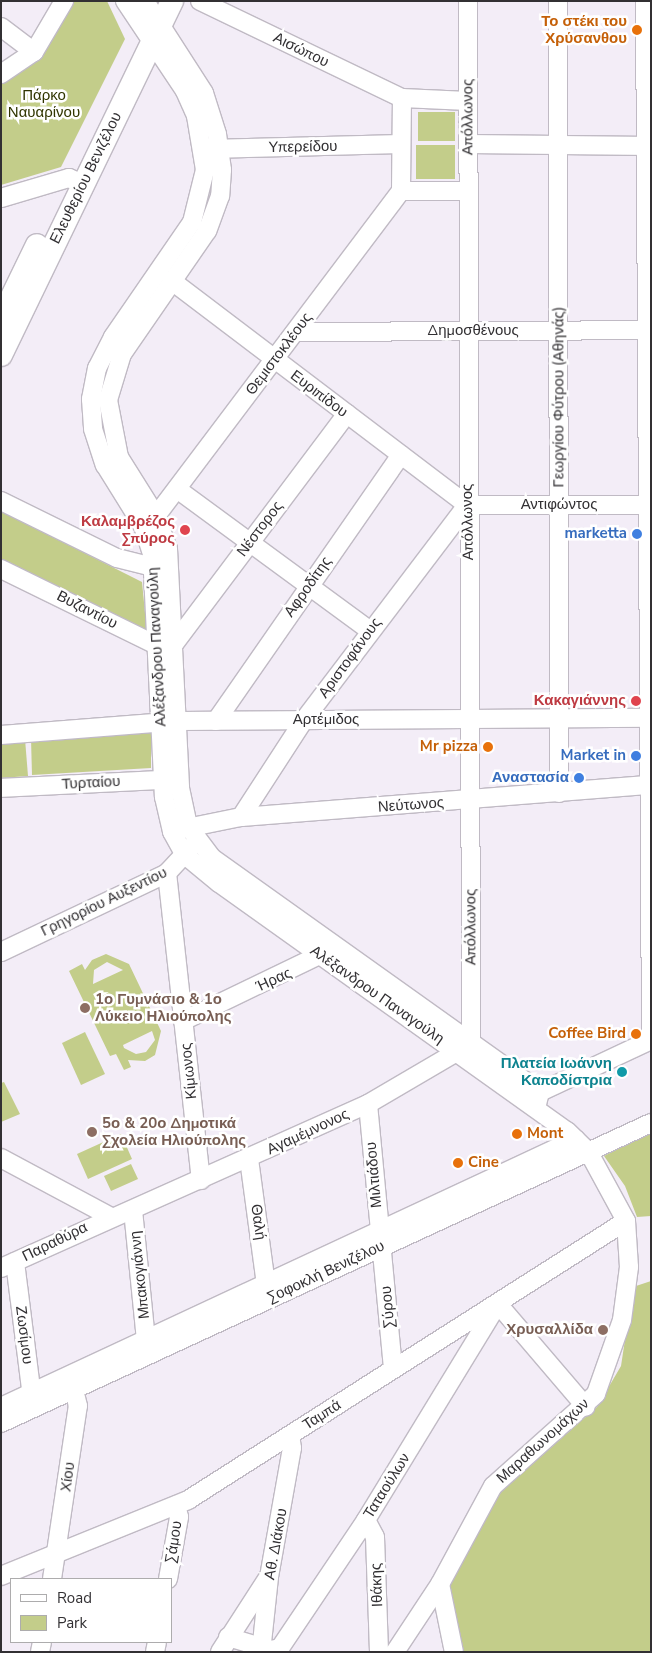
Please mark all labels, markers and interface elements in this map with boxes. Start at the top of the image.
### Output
place label: Το στέκι του Χρύσανθου [541,12,627,47]
marker: Το στέκι του Χρύσανθου [631,24,643,36]
street label: Αισώπου [270,29,332,71]
street label: Απόλλωνος [459,79,477,155]
park label: Πάρκο Ναυαρίνου [8,86,80,121]
street label: Ελευθερίου Βενιζέλου [46,109,126,247]
street label: Υπερείδου [268,137,338,157]
street label: Γεωργίου Φύτρου (Αθηνάς) [550,306,568,488]
street label: Θεμιστοκλέους [242,309,316,399]
street label: Δημοσθένους [427,322,519,340]
street label: Ευριπίδου [287,367,351,421]
street label: Απόλλωνος [458,484,478,560]
street label: Αντιφώντος [521,496,597,514]
street label: Νέστορος [233,498,287,560]
place label: Καλαμβρέζος Σπύρος [81,512,175,547]
marker: Καλαμβρέζος Σπύρος [179,524,191,536]
place label: marketta [564,525,627,543]
marker: marketta [631,528,643,540]
street label: Αφροδίτης [281,553,335,621]
street label: Αλέξανδρου Παναγούλη [144,567,170,727]
street label: Βυζαντίου [54,587,120,633]
street label: Αριστοφάνους [315,614,385,702]
place label: Κακαγιάννης [534,692,626,710]
marker: Κακαγιάννης [630,695,642,707]
street label: Αρτέμιδος [293,711,359,729]
place label: Mr pizza [420,738,478,756]
marker: Mr pizza [482,741,494,753]
place label: Market in [560,747,626,765]
marker: Market in [630,750,642,762]
place label: Αναστασία [492,769,569,787]
street label: Τυρταίου [61,772,121,794]
marker: Αναστασία [573,772,585,784]
street label: Νεύτωνος [377,794,445,816]
street label: Γρηγορίου Αυξεντίου [38,864,170,940]
street label: Απόλλωνος [462,889,480,965]
street label: Αλέξανδρου Παναγούλη [307,942,447,1048]
street label: Ήρας [253,964,295,996]
place label: 1ο Γυμνάσιο & 1ο Λύκειο Ηλιούπολης [95,990,232,1025]
marker: 1ο Γυμνάσιο & 1ο Λύκειο Ηλιούπολης [79,1002,91,1014]
place label: Coffee Bird [548,1025,626,1043]
marker: Coffee Bird [630,1028,642,1040]
street label: Κίμωνος [177,1042,201,1100]
place label: Πλατεία Ιωάννη Καποδίστρια [501,1054,612,1089]
marker: Πλατεία Ιωάννη Καποδίστρια [616,1066,628,1078]
street label: Αγαμέμνονος [264,1105,352,1159]
place label: 5ο & 20ο Δημοτικά Σχολεία Ηλιούπολης [102,1114,246,1149]
place label: Mont [527,1125,563,1143]
marker: 5ο & 20ο Δημοτικά Σχολεία Ηλιούπολης [86,1126,98,1138]
marker: Mont [511,1128,523,1140]
street label: Μιλτιάδου [362,1141,386,1209]
place label: Cine [468,1154,499,1172]
marker: Cine [452,1157,464,1169]
street label: Θαλή [247,1203,269,1241]
street label: Παραθύρα [19,1218,91,1266]
street label: Μπακογιάννη [126,1230,154,1320]
street label: Σοφοκλή Βενιζέλου [265,1237,387,1307]
street label: Σύρου [377,1285,399,1329]
street label: Ζωσίμου [12,1305,36,1365]
place label: Χρυσαλλίδα [506,1321,593,1339]
marker: Χρυσαλλίδα [597,1324,609,1336]
street label: Μαραθωνομάχων [493,1395,593,1487]
street label: Ταμπά [299,1396,345,1434]
street label: Ταταούλων [360,1450,414,1522]
street label: Χίου [57,1461,79,1493]
street label: Αθ. Διάκου [261,1507,291,1581]
street label: Σάμου [162,1520,186,1564]
street label: Ιθάκης [367,1563,387,1607]
legend [10,1578,172,1643]
text: Road [57,1588,92,1608]
text: Park [57,1613,87,1633]

